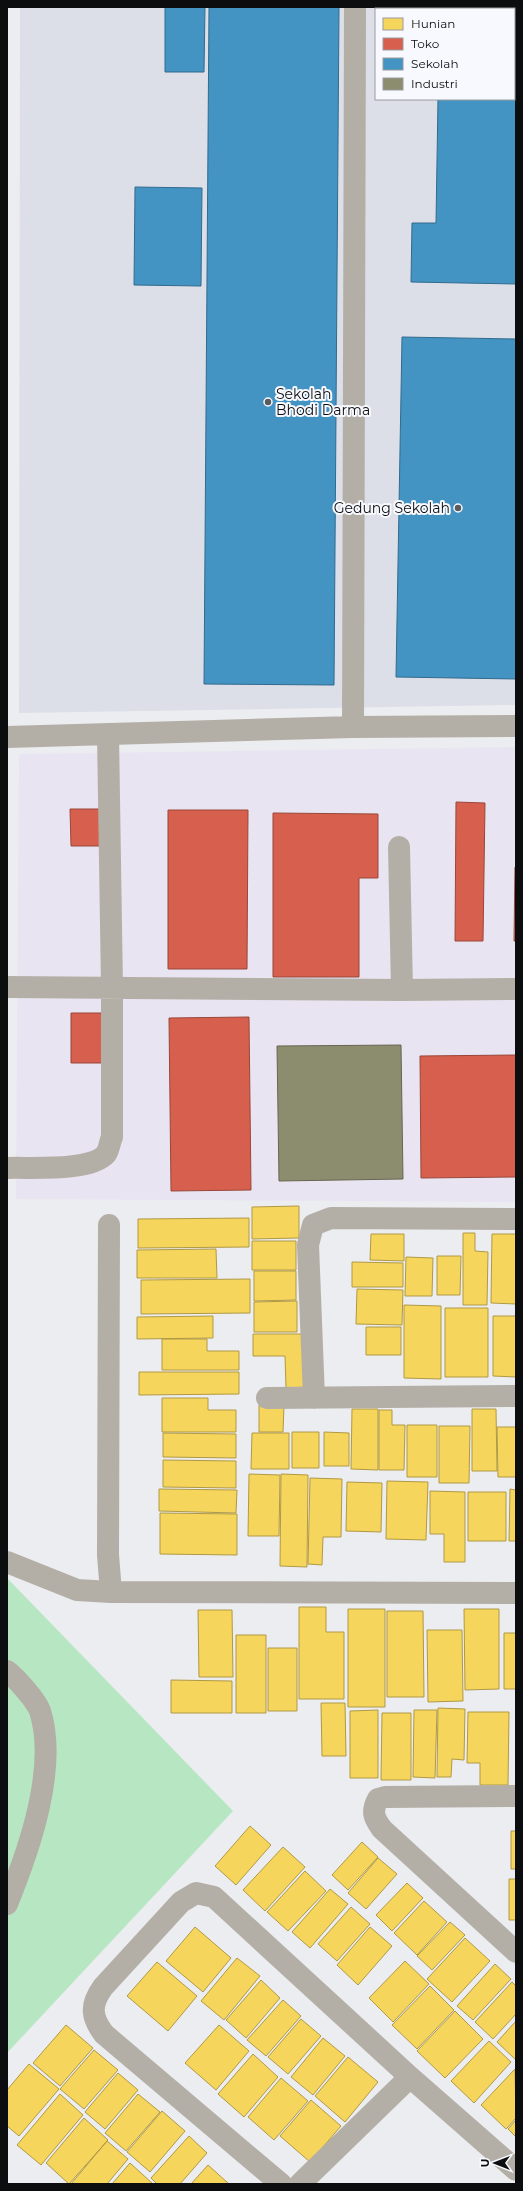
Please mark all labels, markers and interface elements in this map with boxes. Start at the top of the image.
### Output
legend [375,8,515,100]
text: Hunian [411,16,455,31]
text: Toko [411,36,439,51]
text: Sekolah [411,56,459,71]
text: Industri [411,76,458,91]
place label: Sekolah Bhodi Darma [276,385,370,419]
marker: Sekolah Bhodi Darma [263,397,273,407]
place label: Gedung Sekolah [334,499,450,517]
marker: Gedung Sekolah [453,503,463,513]
north arrow [475,2143,515,2183]
text: U [478,2159,492,2167]

